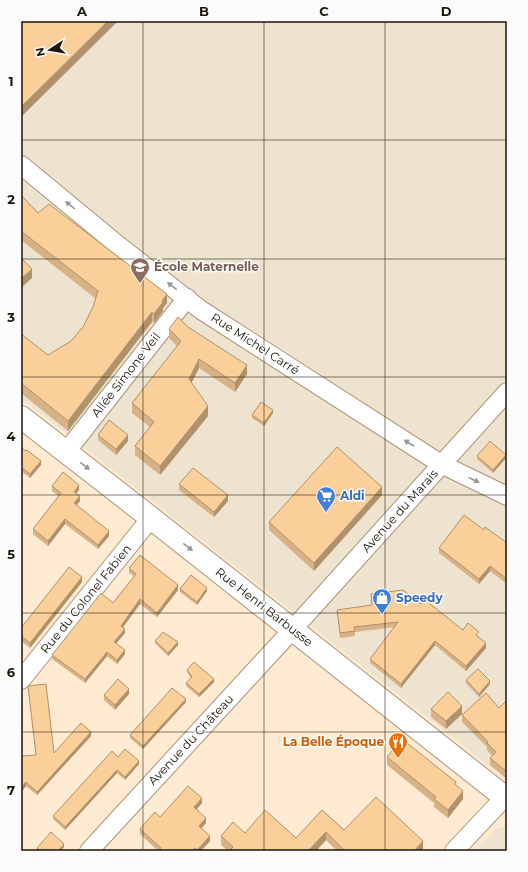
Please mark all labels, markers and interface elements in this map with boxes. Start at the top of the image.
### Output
text: A [76,3,88,19]
text: B [199,3,209,19]
text: C [319,3,329,19]
text: D [441,3,452,19]
north arrow [30,30,70,70]
text: N [32,46,48,58]
text: 1 [8,73,14,89]
text: 2 [7,191,15,207]
one-way arrow [65,201,76,210]
school or university icon: École Maternelle [129,256,151,284]
place label: École Maternelle [154,259,259,274]
one-way arrow [166,282,177,291]
text: 3 [6,309,15,325]
street label: Rue Michel Carré [208,309,302,378]
street label: Allée Simone Veil [88,329,163,420]
text: 4 [7,428,16,444]
one-way arrow [403,439,415,446]
one-way arrow [80,462,91,471]
street label: Avenue du Marais [358,466,441,555]
one-way arrow [469,477,480,483]
supermarket icon: Aldi [315,485,337,513]
place label: Aldi [339,488,365,503]
street label: Rue du Colonel Fabien [37,541,134,656]
one-way arrow [182,542,193,551]
text: 5 [7,546,15,562]
street label: Rue Henri Barbusse [213,564,316,649]
shop icon: Speedy [371,587,393,615]
place label: Speedy [396,590,443,605]
text: 6 [7,664,16,680]
street label: Avenue du Château [145,691,236,788]
restaurant icon: La Belle Époque [387,731,409,759]
place label: La Belle Époque [283,734,384,749]
text: 7 [7,782,15,798]

